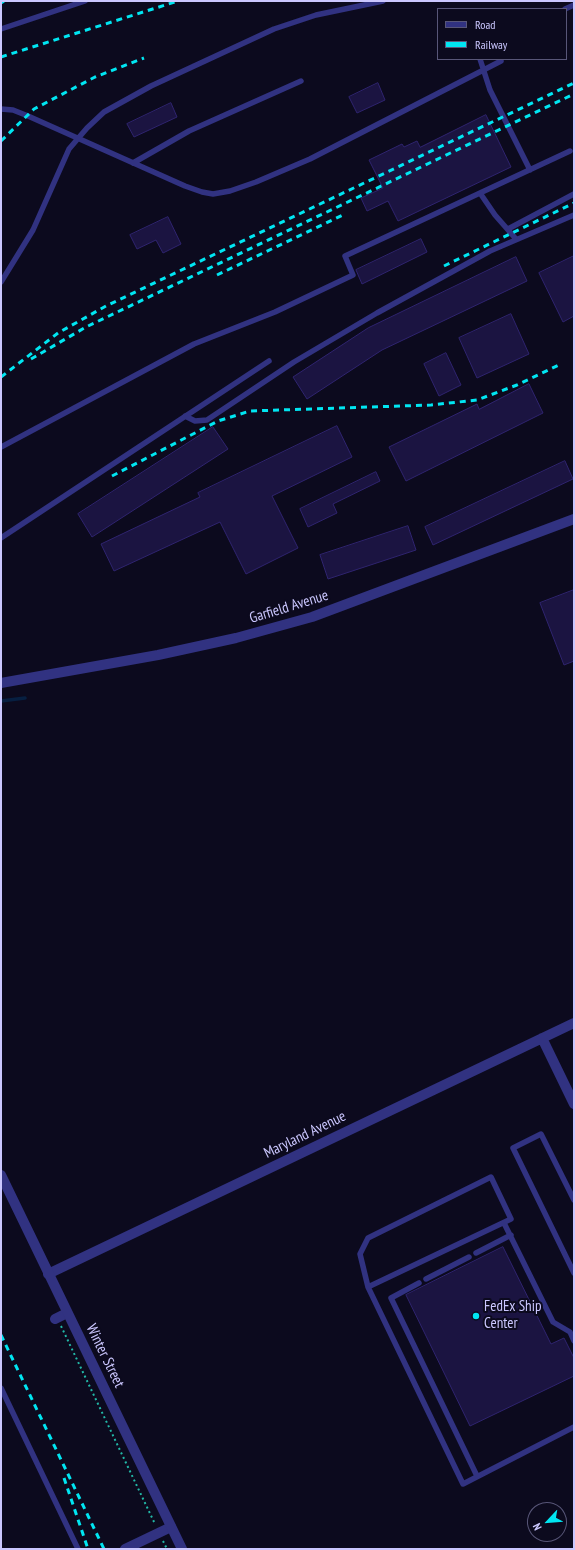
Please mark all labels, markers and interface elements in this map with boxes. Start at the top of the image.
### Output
legend [437,8,567,60]
text: Road [475,17,495,32]
text: Railway [475,37,507,52]
street label: Garfield Avenue [247,587,331,627]
street label: Maryland Avenue [261,1107,349,1163]
place label: FedEx Ship Center [484,1298,541,1333]
marker: FedEx Ship Center [471,1311,481,1321]
street label: Winter Street [82,1321,128,1391]
north arrow [527,1502,567,1542]
text: N [530,1521,545,1533]

